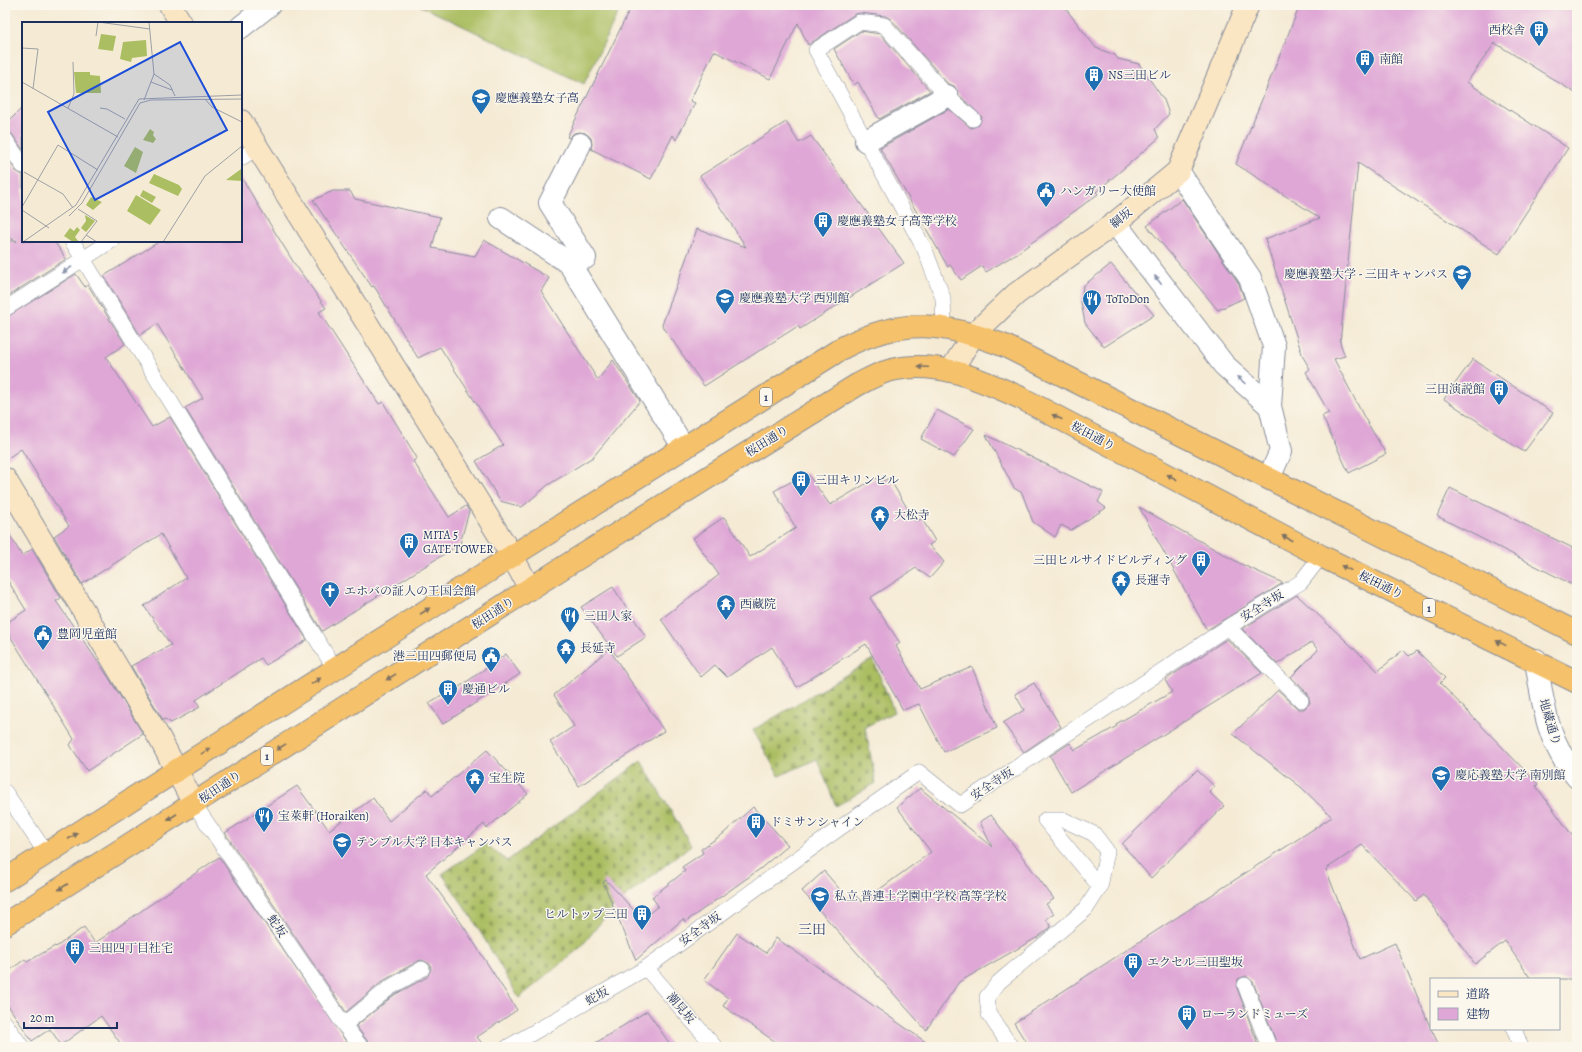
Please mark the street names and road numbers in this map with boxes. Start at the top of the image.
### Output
street label: 綱坂 [1107,204,1135,232]
road number: 1 [760,388,772,406]
street label: 桜田通り [1068,418,1118,454]
street label: 桜田通り [742,421,792,461]
street label: 桜田通り [1356,567,1406,603]
street label: 安全寺坂 [1237,586,1287,626]
street label: 桜田通り [469,593,517,633]
road number: 1 [1423,599,1435,617]
street label: 地蔵通り [1535,697,1565,747]
road number: 1 [261,747,273,765]
street label: 安全寺坂 [968,764,1016,804]
street label: 桜田通り [196,767,244,807]
street label: 安全寺坂 [676,908,724,950]
street label: 蛇坂 [264,912,290,940]
street label: 蛇坂 [583,983,611,1009]
street label: 潮見坂 [663,989,699,1027]

